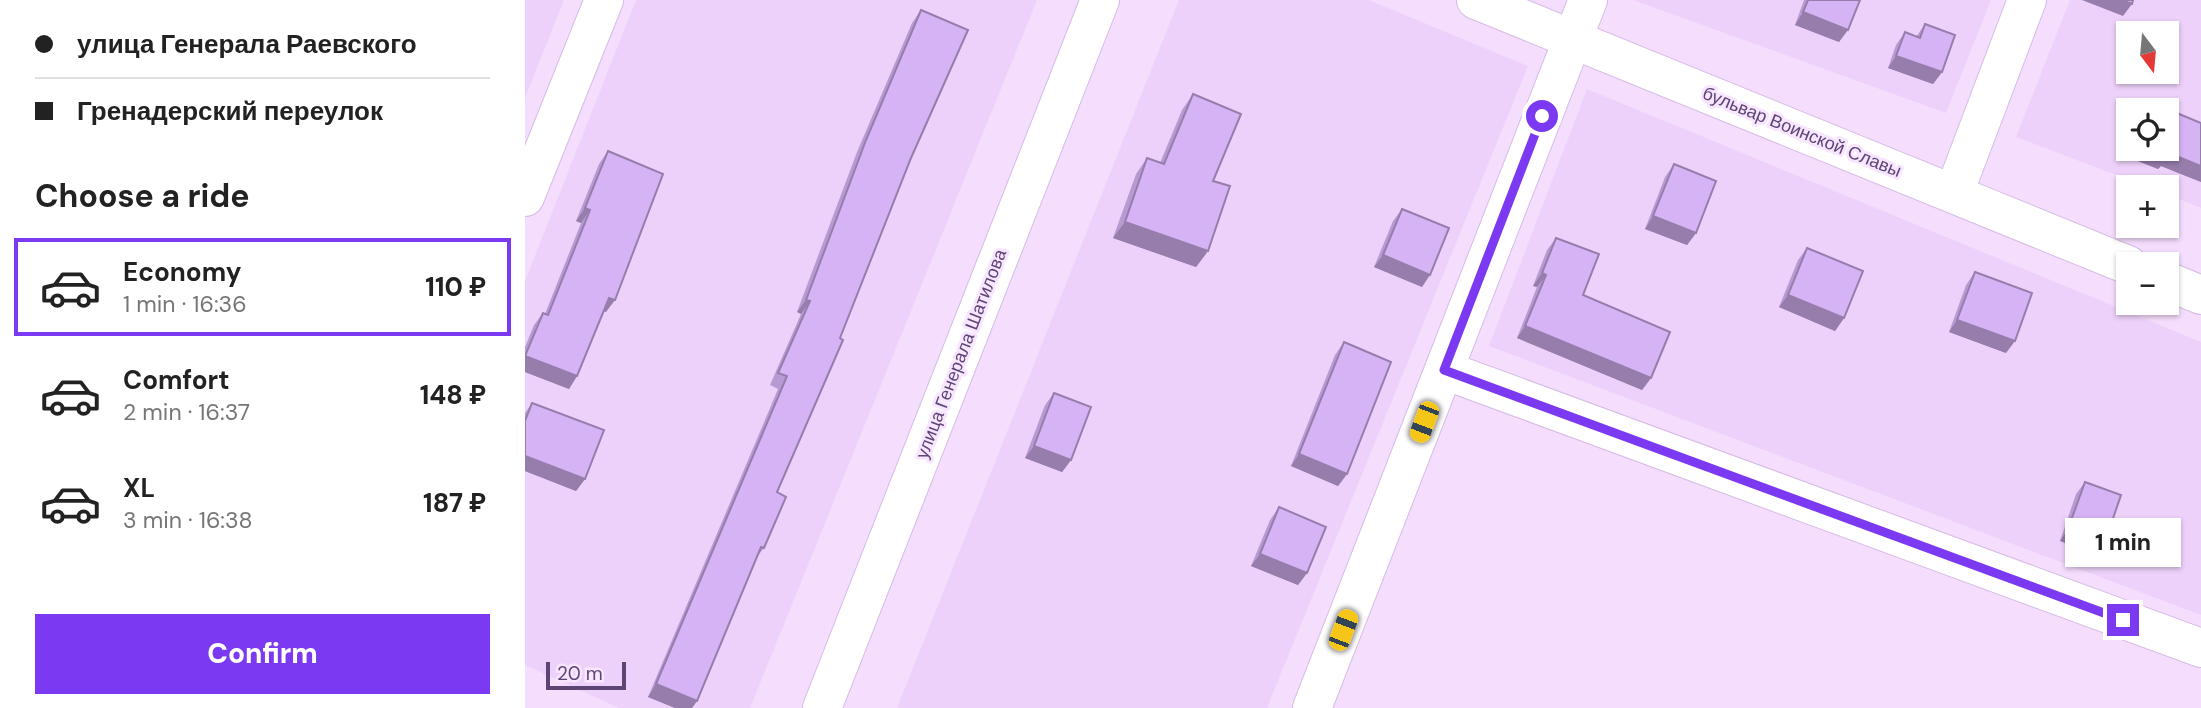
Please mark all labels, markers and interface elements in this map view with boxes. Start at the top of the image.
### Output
north arrow [2116,21,2179,84]
map controls [2116,21,2179,315]
text: улица Генерала Раевского [77,27,417,61]
street label: бульвар Воинской Славы [1699,81,1905,183]
text: Гренадерский переулок [77,94,383,128]
button: locate [2116,98,2179,161]
route start [1526,100,1558,132]
text: Choose a ride [35,175,250,217]
button: + [2116,175,2179,238]
street label: улица Генерала Шатилова [910,245,1012,462]
button: − [2116,252,2179,315]
text: Economy [123,255,241,289]
icon: car [39,256,102,319]
text: 110 ₽ [425,270,486,304]
text: 1 min · 16:36 [123,289,247,319]
text: Comfort [123,363,229,397]
icon: car [39,364,102,427]
text: 148 ₽ [420,378,486,412]
text: 2 min · 16:37 [123,397,250,427]
car [1407,399,1442,445]
text: XL [123,471,155,505]
icon: car [39,472,102,535]
text: 187 ₽ [423,486,486,520]
text: 3 min · 16:38 [123,505,253,535]
callout: 1 min [2065,518,2181,568]
text: 1 min [2095,527,2151,557]
route end [2107,604,2139,636]
car [1326,607,1361,653]
button: Confirm [35,614,490,694]
scale bar [546,659,627,691]
text: 20 m [557,661,603,686]

